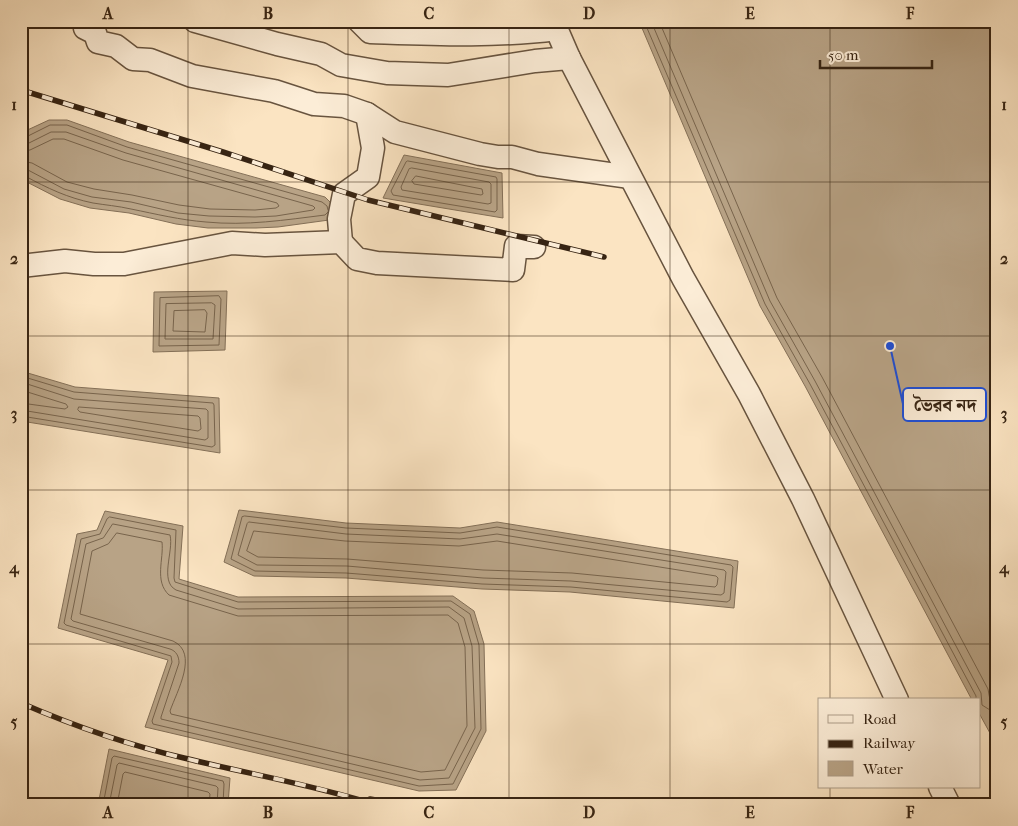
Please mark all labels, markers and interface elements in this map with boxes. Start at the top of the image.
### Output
text: A [102,4,114,23]
text: B [263,4,273,23]
text: C [424,4,435,23]
text: D [583,4,595,23]
text: E [745,4,755,23]
text: F [905,4,915,23]
scale bar [820,38,933,70]
text: 50 m [828,46,859,64]
text: 1 [11,95,17,114]
text: 1 [1001,95,1007,114]
text: 2 [10,249,18,268]
text: 2 [1000,249,1008,268]
callout: ভৈরব নদ [903,388,986,421]
text: ভৈরব নদ [913,394,977,416]
text: 3 [11,404,17,424]
text: 3 [1001,404,1007,424]
text: 4 [8,558,20,578]
text: 4 [998,558,1010,578]
legend [818,698,980,788]
text: Road [863,710,897,728]
text: 5 [11,712,18,731]
text: 5 [1001,712,1008,731]
text: Railway [863,734,916,752]
text: Water [862,760,903,778]
text: A [102,803,114,822]
text: B [263,803,273,822]
text: C [424,803,435,822]
text: D [583,803,595,822]
text: E [745,803,755,822]
text: F [905,803,915,822]

